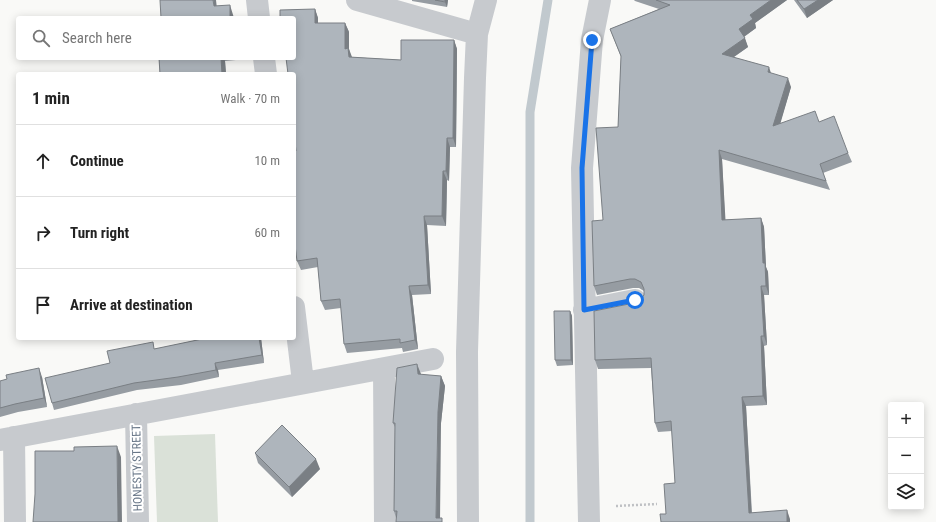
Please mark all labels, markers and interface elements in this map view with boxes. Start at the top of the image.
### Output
search box [16,16,296,60]
icon: search [30,27,52,49]
text: Search here [62,29,132,47]
route end [583,31,601,49]
text: 1 min [32,88,70,108]
text: Walk · 70 m [220,91,280,106]
icon: ahead [32,150,54,172]
text: Continue [70,152,124,170]
text: 10 m [254,153,280,168]
icon: right [32,222,54,244]
text: Turn right [70,224,129,242]
text: 60 m [254,225,280,240]
route start [626,291,644,309]
icon: arrive [32,294,54,316]
text: Arrive at destination [70,296,193,314]
map controls [888,402,924,510]
button: + [888,402,924,438]
street label: HONESTY STREET [129,424,145,512]
button: − [888,438,924,474]
button: layers [888,474,924,510]

